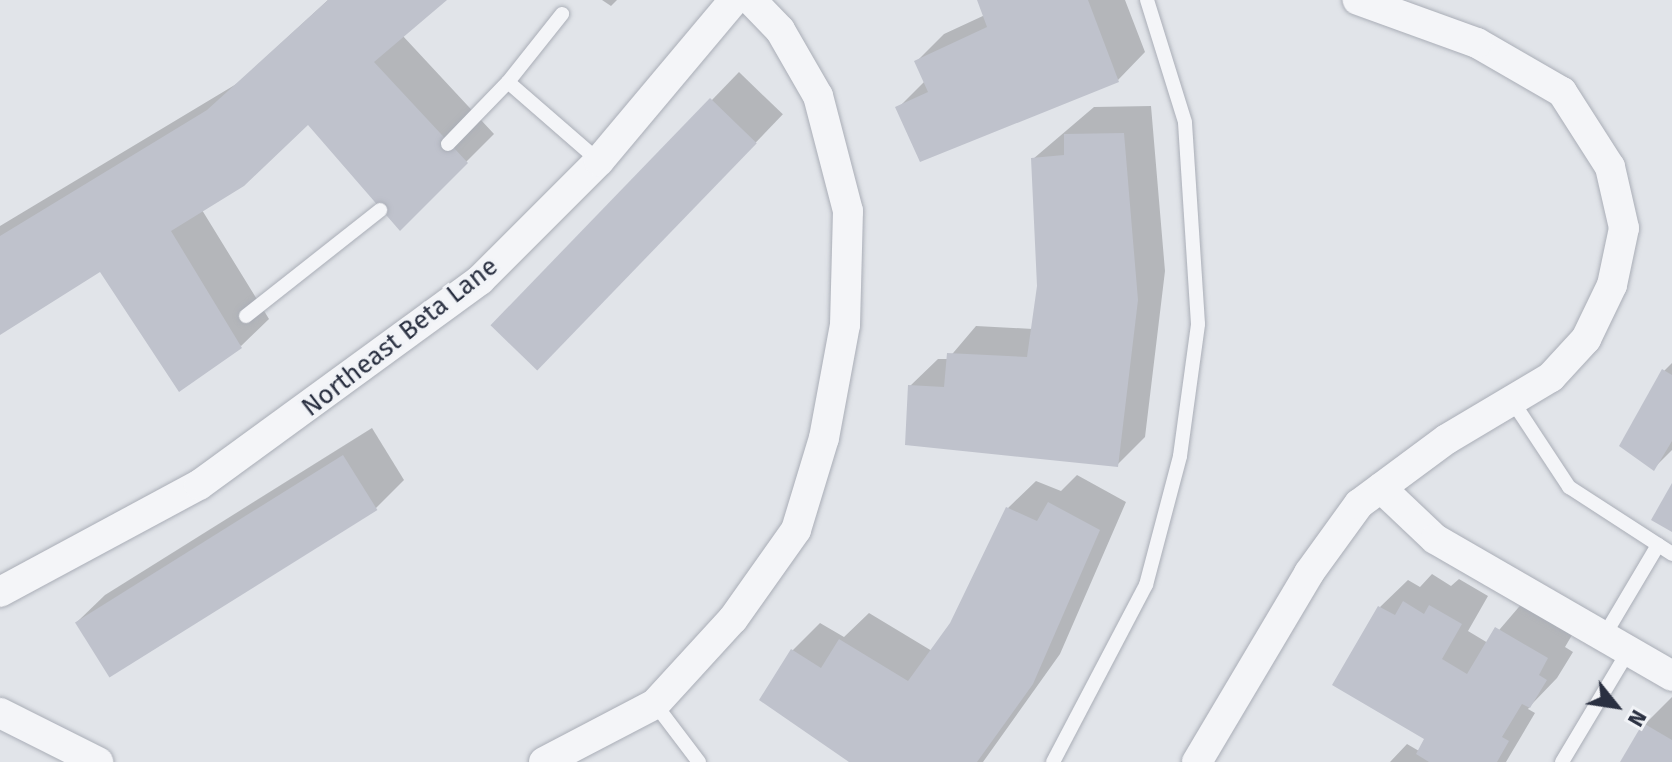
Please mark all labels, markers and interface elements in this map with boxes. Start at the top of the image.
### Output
street label: Northeast Beta Lane [296,251,504,423]
north arrow [1576,666,1656,746]
text: N [1622,705,1653,731]

